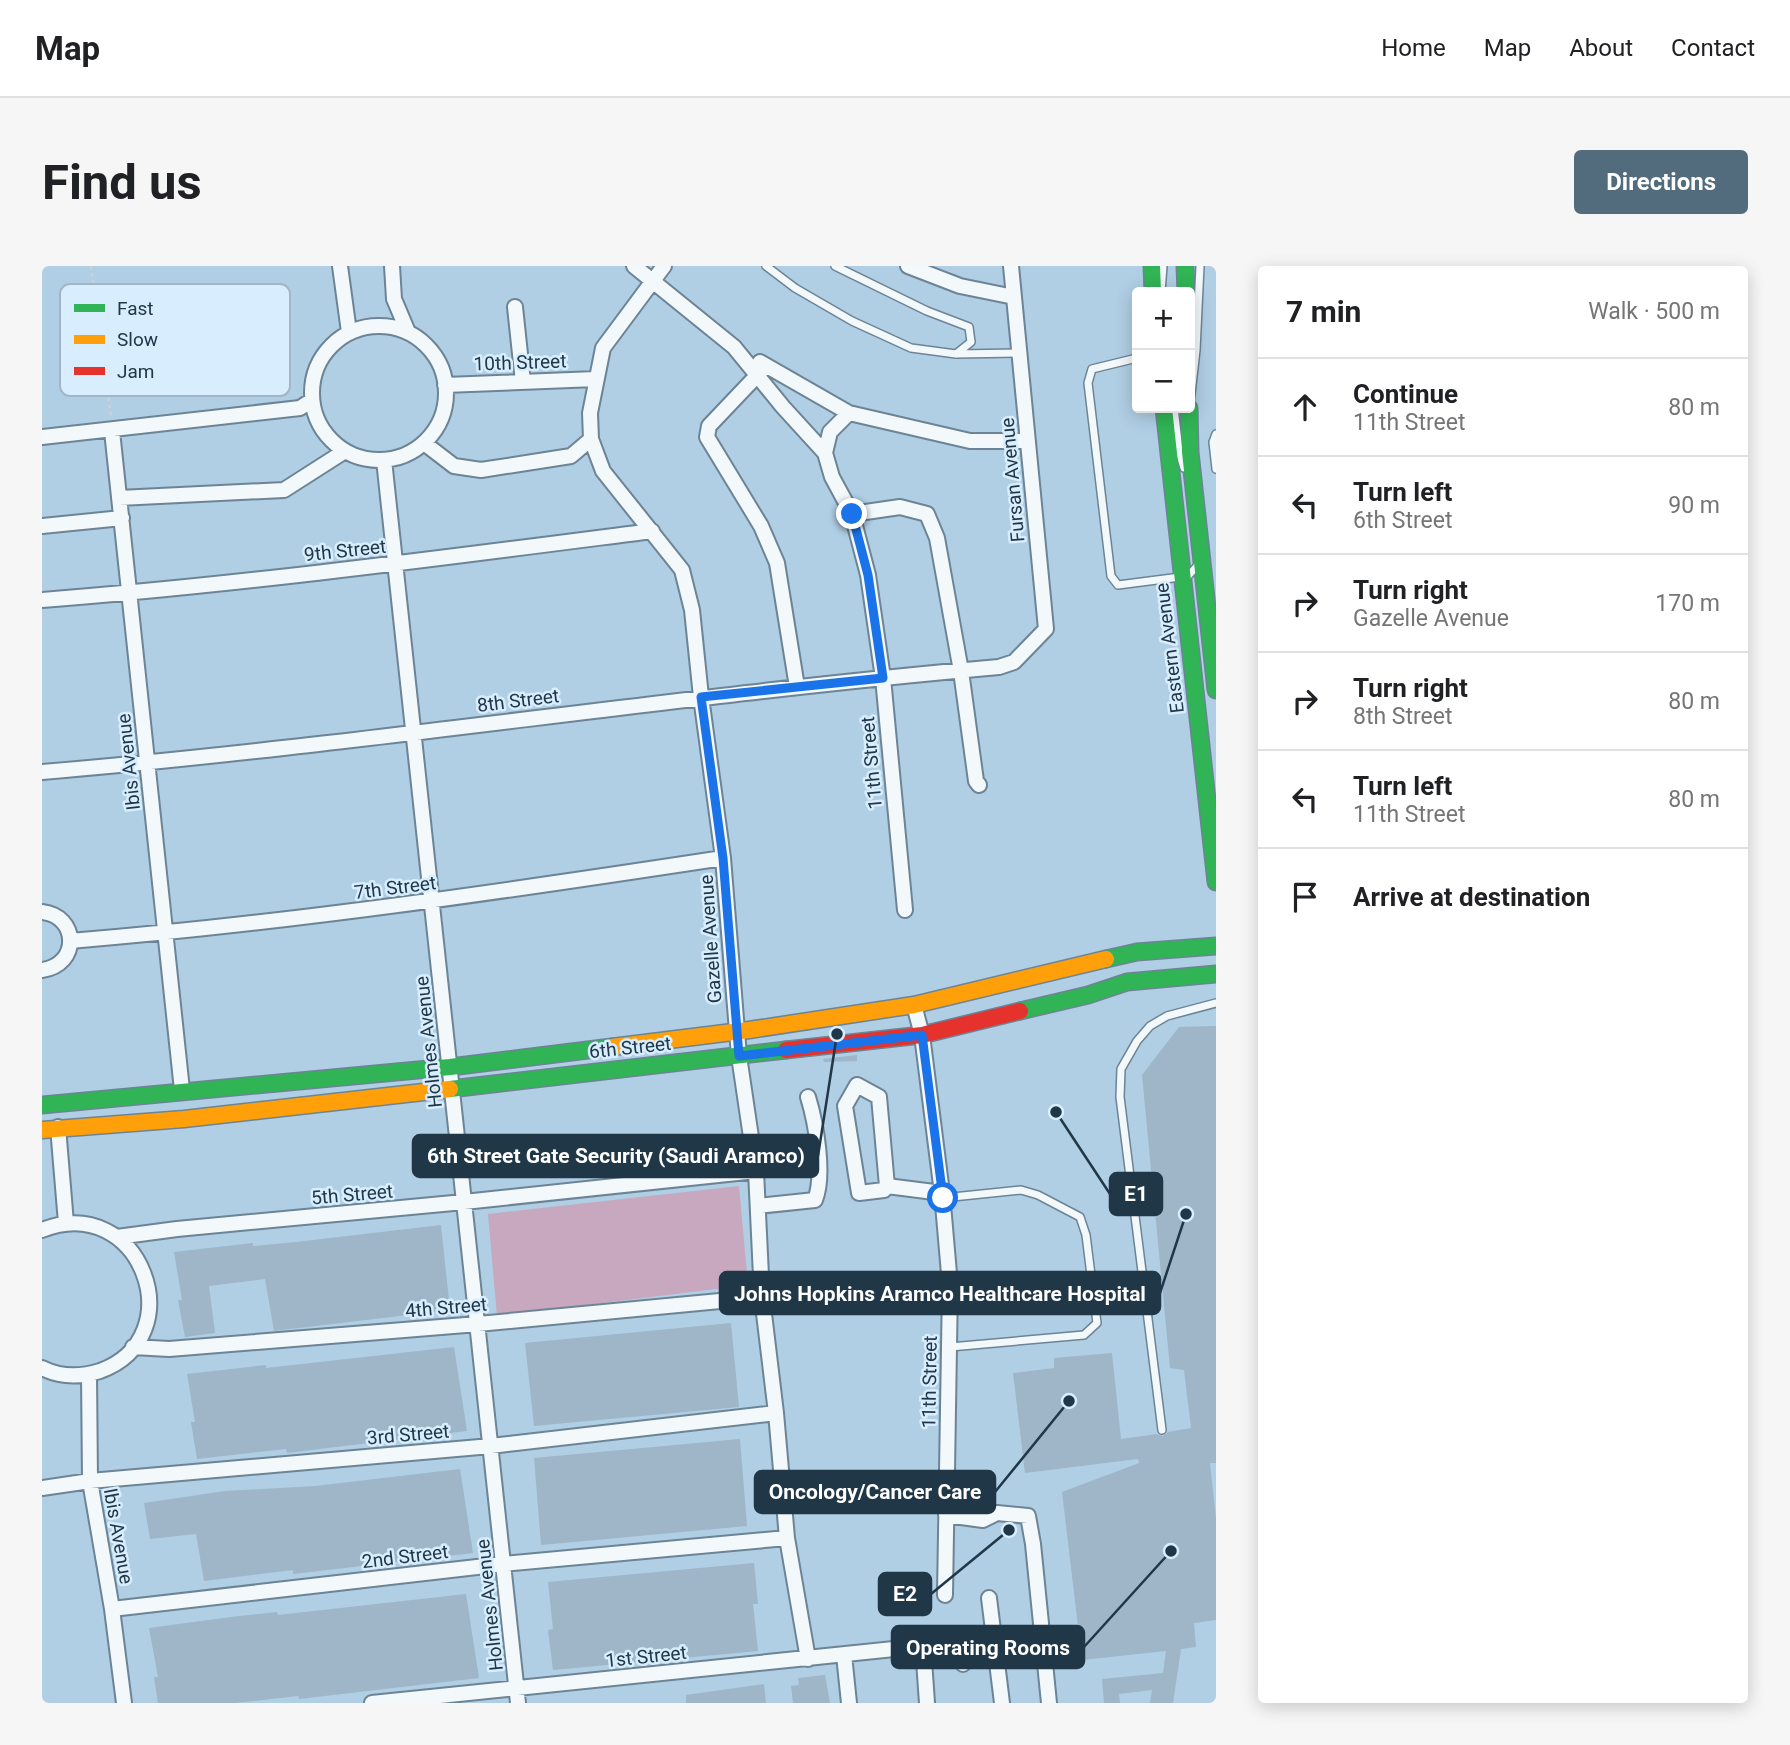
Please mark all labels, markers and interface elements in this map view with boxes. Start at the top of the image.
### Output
text: Map [35,29,100,68]
text: Home [1381,34,1446,62]
text: Map [1484,34,1531,62]
text: About [1569,34,1633,62]
text: Contact [1671,34,1755,62]
button: Directions [1574,150,1748,214]
text: Find us [42,154,202,211]
legend [60,284,290,396]
map controls [1132,287,1195,413]
button: + [1132,287,1195,350]
text: 7 min [1286,294,1361,329]
text: Fast [117,297,154,320]
text: Walk · 500 m [1588,298,1720,325]
text: Slow [117,328,158,351]
street label: 10th Street [473,349,567,376]
button: − [1132,350,1195,413]
text: Jam [117,360,154,383]
text: Continue [1353,379,1458,409]
icon: ahead [1286,388,1324,426]
text: 80 m [1668,394,1720,421]
text: 11th Street [1353,409,1465,436]
street label: Fursan Avenue [996,417,1029,543]
text: Turn left [1353,477,1452,507]
icon: left [1286,486,1324,524]
text: 90 m [1668,492,1720,519]
route end [836,498,867,529]
text: 6th Street [1353,507,1453,534]
street label: 9th Street [303,535,387,566]
text: Turn right [1353,575,1468,605]
street label: Eastern Avenue [1150,582,1189,714]
icon: right [1286,584,1324,622]
text: 170 m [1655,590,1720,617]
text: Gazelle Avenue [1353,605,1509,632]
text: Turn right [1353,673,1468,703]
icon: right [1286,682,1324,720]
street label: 8th Street [476,684,560,717]
text: 80 m [1668,688,1720,715]
text: 8th Street [1353,703,1453,730]
street label: Ibis Avenue [112,712,145,811]
street label: 11th Street [856,716,887,810]
text: Turn left [1353,771,1452,801]
icon: left [1286,780,1324,818]
text: 80 m [1668,786,1720,813]
text: 11th Street [1353,801,1465,828]
street label: 7th Street [353,871,437,904]
street label: Gazelle Avenue [695,874,726,1004]
icon: arrive [1286,878,1324,916]
text: Arrive at destination [1353,882,1590,912]
street label: Holmes Avenue [410,975,447,1109]
street label: 6th Street [588,1032,672,1063]
callout: 6th Street Gate Security (Saudi Aramco) [413,1135,818,1177]
text: 6th Street Gate Security (Saudi Aramco) [427,1144,805,1168]
callout: E1 [1110,1173,1162,1215]
street label: 5th Street [310,1179,394,1210]
route start [927,1182,958,1213]
text: E1 [1124,1182,1148,1206]
callout: Johns Hopkins Aramco Healthcare Hospital [720,1272,1160,1314]
text: Johns Hopkins Aramco Healthcare Hospital [734,1282,1146,1306]
street label: 4th Street [404,1292,488,1323]
street label: 11th Street [917,1335,942,1429]
street label: 3rd Street [366,1419,450,1450]
callout: Oncology/Cancer Care [755,1471,995,1513]
text: Oncology/Cancer Care [769,1480,981,1504]
street label: Ibis Avenue [99,1486,138,1586]
street label: Holmes Avenue [471,1538,508,1672]
street label: 2nd Street [361,1540,450,1573]
callout: E2 [879,1573,931,1615]
text: E2 [893,1582,917,1606]
callout: Operating Rooms [892,1626,1084,1668]
text: Operating Rooms [906,1636,1070,1660]
street label: 1st Street [604,1641,688,1672]

